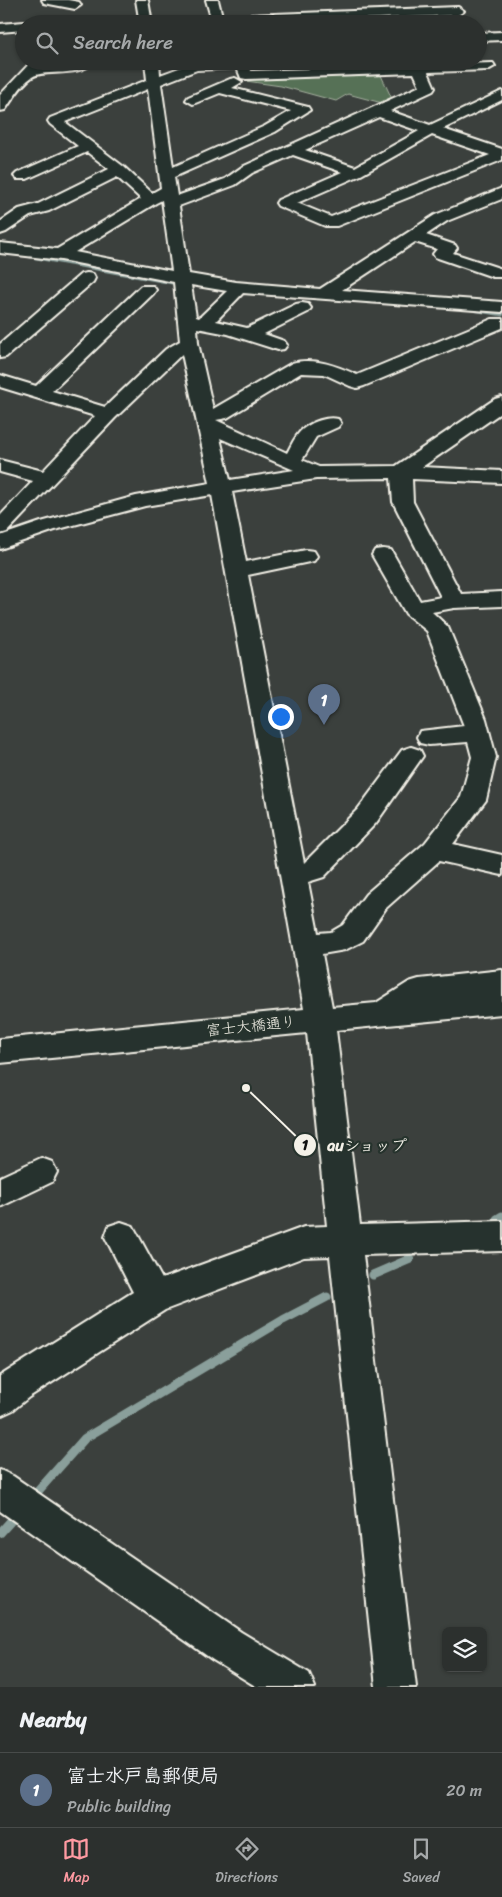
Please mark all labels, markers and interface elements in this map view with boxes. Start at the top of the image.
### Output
search box [15,15,487,70]
text: Search here [73,26,173,59]
icon: search [33,29,61,57]
pin: 1 [308,684,340,725]
your location [268,704,294,730]
street label: 富士大橋通り [205,1008,297,1044]
callout: auショップ [292,1130,418,1161]
text: auショップ [326,1131,407,1160]
text: 1 [302,1132,309,1158]
map controls [442,1627,487,1672]
button: layers [442,1627,487,1672]
text: Nearby [20,1701,86,1739]
text: 富士水戸島郵便局 [67,1759,219,1792]
text: 1 [33,1776,39,1805]
text: 20 m [446,1776,482,1805]
text: Public building [67,1792,171,1821]
tab: Map [62,1835,90,1890]
tab: Directions [215,1835,278,1890]
tab: Saved [403,1835,440,1890]

